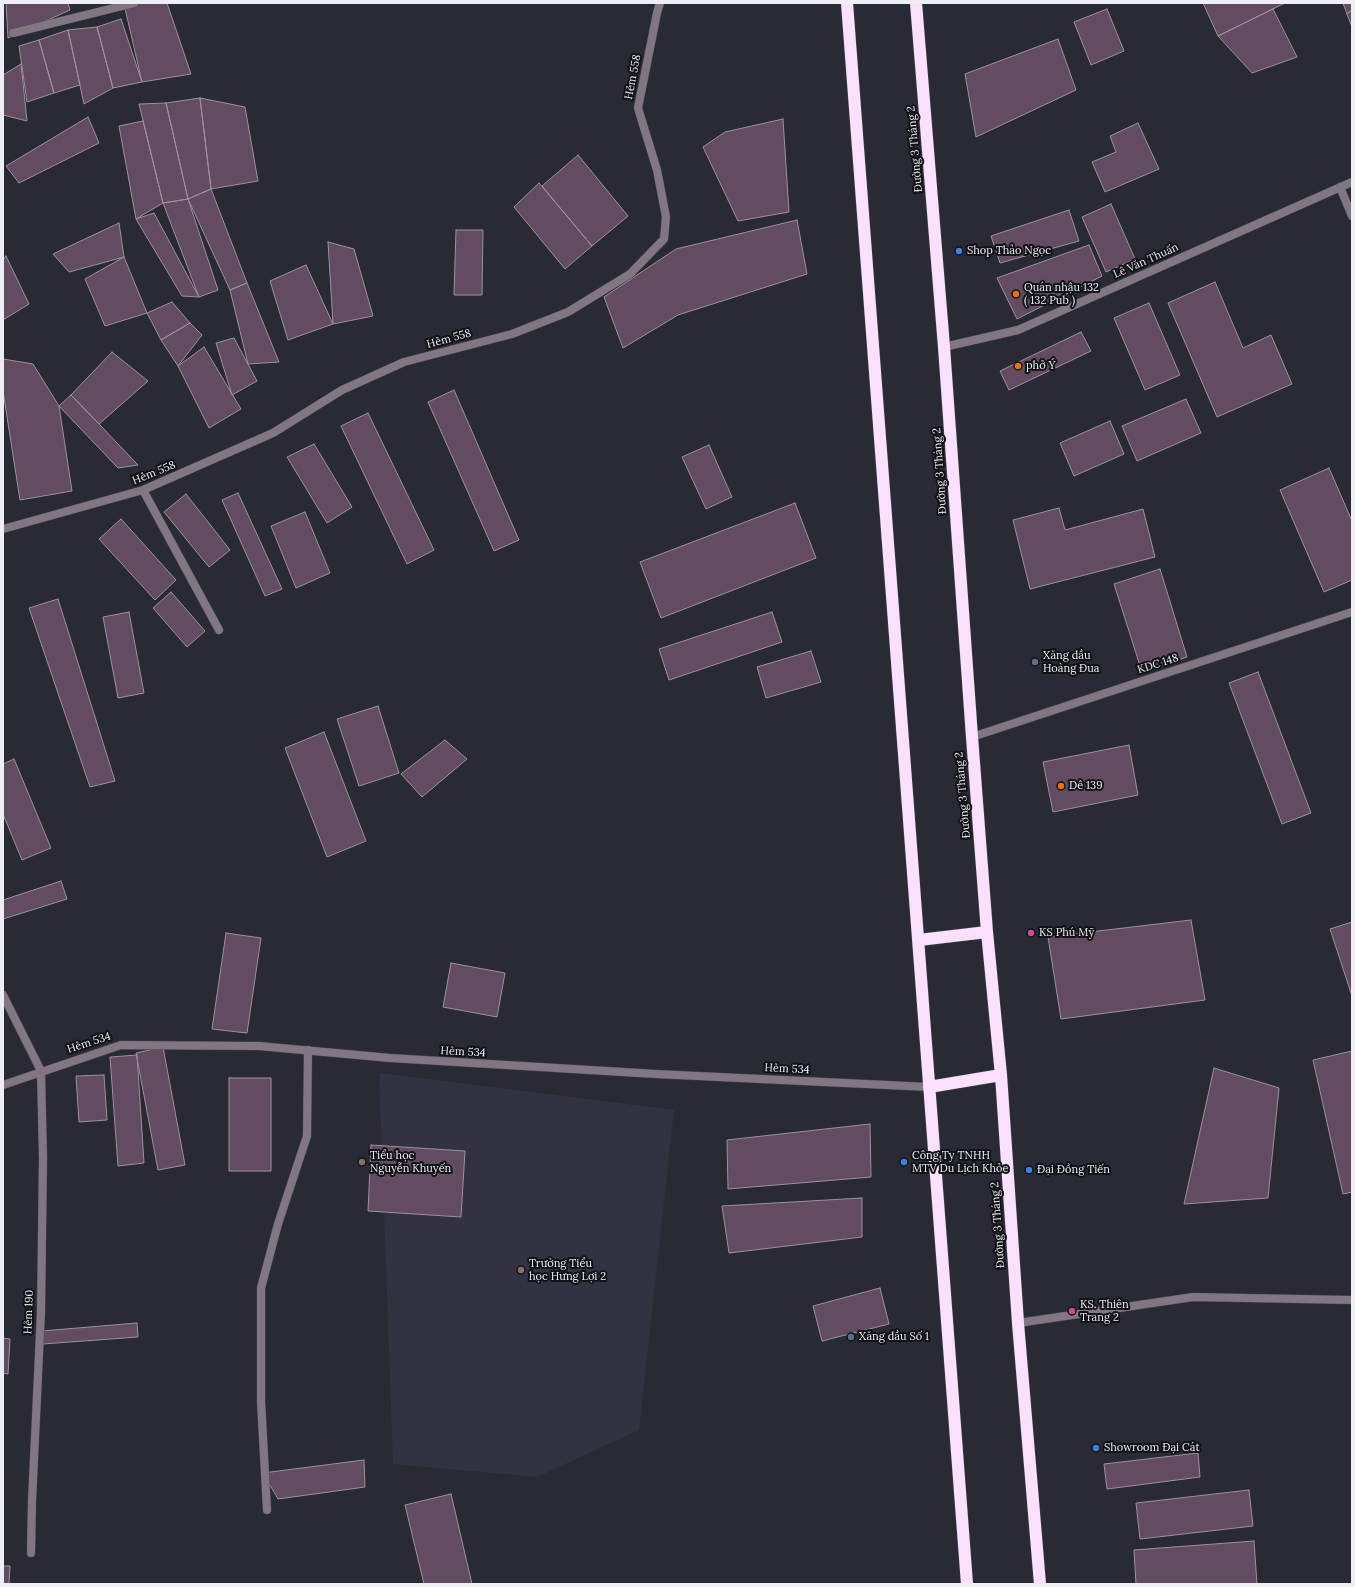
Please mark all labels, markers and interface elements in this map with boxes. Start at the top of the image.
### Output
street label: Hẻm 558 [622,53,644,101]
street label: Đường 3 Tháng 2 [905,105,925,193]
street label: Lê Văn Thuấn [1111,241,1181,281]
place label: Shop Thảo Ngọc [967,244,1051,258]
marker: Shop Thảo Ngọc [954,246,964,256]
place label: Quán nhậu 132 ( 132 Pub ) [1024,281,1099,307]
marker: Quán nhậu 132 ( 132 Pub ) [1011,289,1021,299]
street label: Hẻm 558 [425,327,473,351]
place label: phở Ý [1026,359,1055,373]
marker: phở Ý [1013,361,1023,371]
street label: Đường 3 Tháng 2 [930,427,950,515]
street label: Hẻm 558 [130,458,178,488]
place label: Xăng dầu Hoàng Đua [1043,649,1100,675]
street label: KDC 148 [1136,651,1180,677]
marker: Xăng dầu Hoàng Đua [1030,657,1040,667]
street label: Đường 3 Tháng 2 [953,751,973,839]
place label: Dê 139 [1069,779,1103,793]
marker: Dê 139 [1056,781,1066,791]
place label: KS Phú Mỹ [1039,926,1094,940]
marker: KS Phú Mỹ [1026,928,1036,938]
street label: Hẻm 534 [65,1030,113,1056]
street label: Hẻm 534 [440,1044,486,1060]
street label: Hẻm 534 [764,1061,810,1077]
place label: Tiểu học Nguyễn Khuyến [370,1149,451,1175]
place label: Công Ty TNHH MTV Du Lịch Khỏe [912,1149,1008,1175]
marker: Tiểu học Nguyễn Khuyến [357,1157,367,1167]
marker: Công Ty TNHH MTV Du Lịch Khỏe [899,1157,909,1167]
place label: Đại Đồng Tiến [1037,1163,1110,1177]
marker: Đại Đồng Tiến [1024,1165,1034,1175]
street label: Đường 3 Tháng 2 [988,1181,1008,1269]
place label: Trường Tiểu học Hưng Lợi 2 [529,1257,606,1283]
marker: Trường Tiểu học Hưng Lợi 2 [516,1265,526,1275]
street label: Hẻm 190 [22,1290,36,1334]
place label: KS. Thiên Trang 2 [1080,1298,1129,1324]
marker: KS. Thiên Trang 2 [1067,1306,1077,1316]
place label: Xăng dầu Số 1 [859,1330,929,1344]
marker: Xăng dầu Số 1 [846,1332,856,1342]
place label: Showroom Đại Cát [1104,1441,1200,1455]
marker: Showroom Đại Cát [1091,1443,1101,1453]

